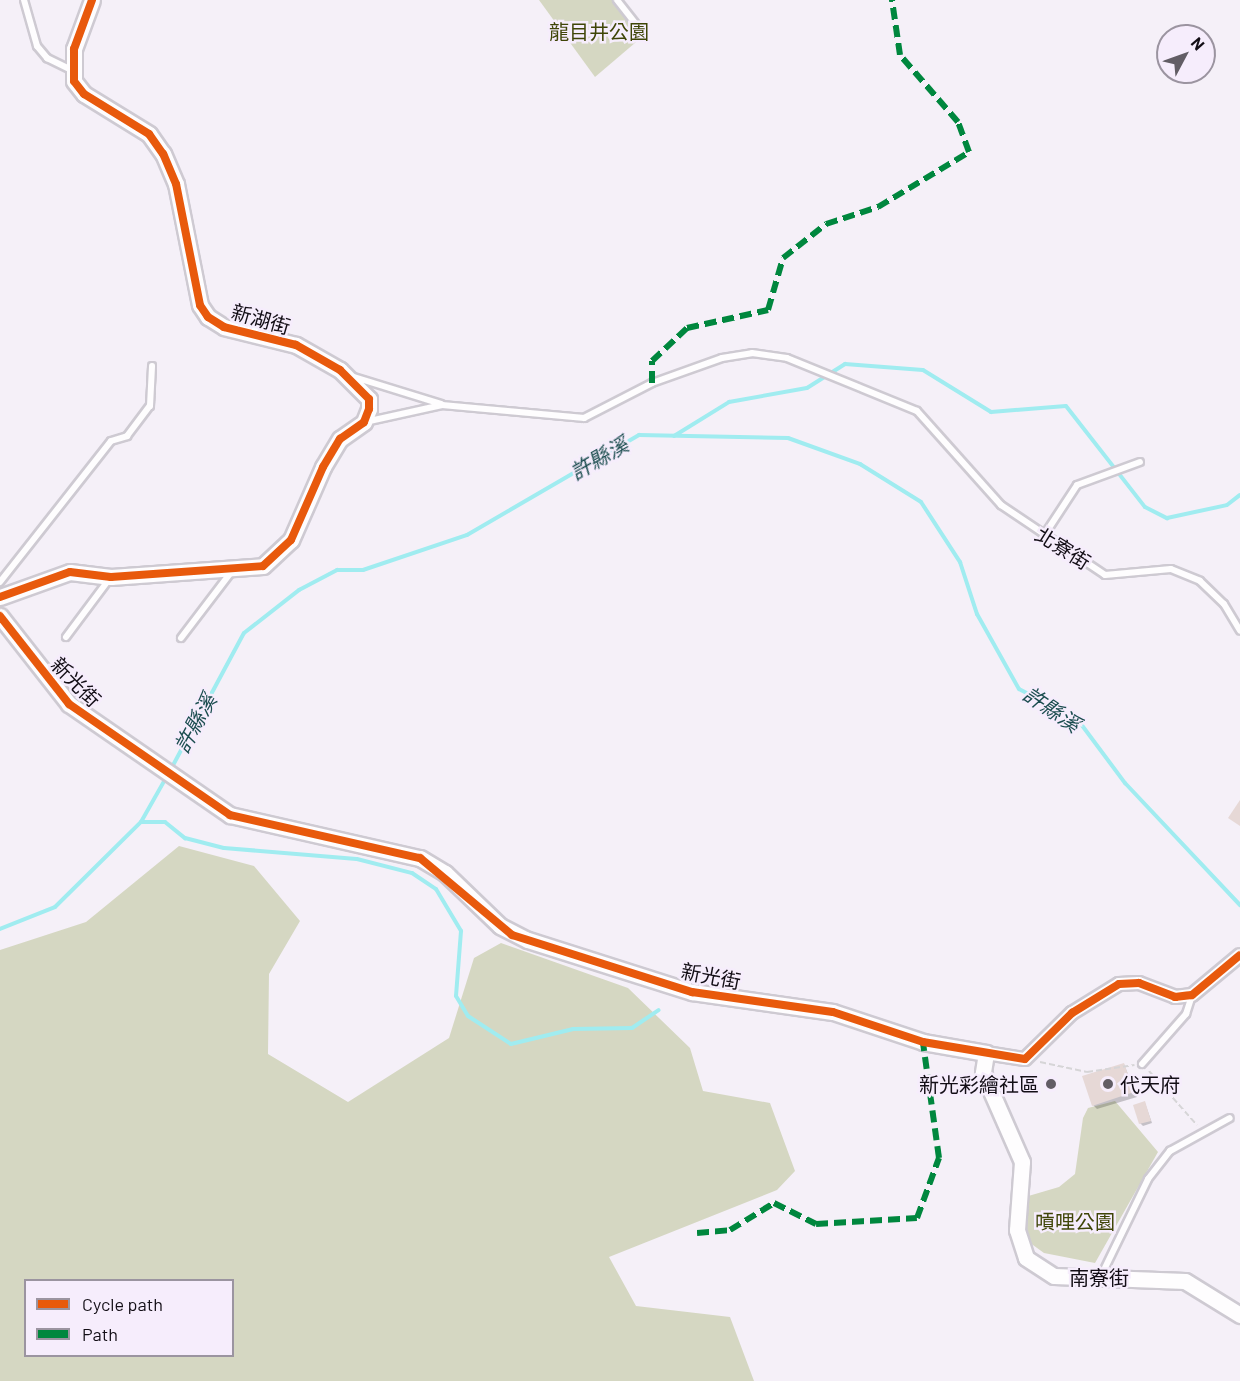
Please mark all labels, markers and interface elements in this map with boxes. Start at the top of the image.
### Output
park label: 龍目井公園 [549,19,649,43]
north arrow [1156,24,1216,84]
text: N [1188,33,1209,53]
street label: 新湖街 [229,299,293,339]
water label: 許縣溪 [565,431,633,485]
street label: 北寮街 [1031,522,1095,574]
street label: 新光街 [46,652,106,712]
water label: 許縣溪 [1019,681,1085,737]
water label: 許縣溪 [169,689,221,757]
street label: 新光街 [679,958,743,994]
place label: 新光彩繪社區 [919,1072,1039,1096]
place label: 代天府 [1120,1072,1180,1096]
marker: 新光彩繪社區 [1044,1077,1058,1091]
marker: 代天府 [1101,1077,1115,1091]
park label: 嗊哩公園 [1035,1209,1115,1233]
street label: 南寮街 [1069,1265,1129,1289]
legend [24,1279,234,1357]
text: Cycle path [82,1293,163,1315]
text: Path [82,1323,118,1345]

